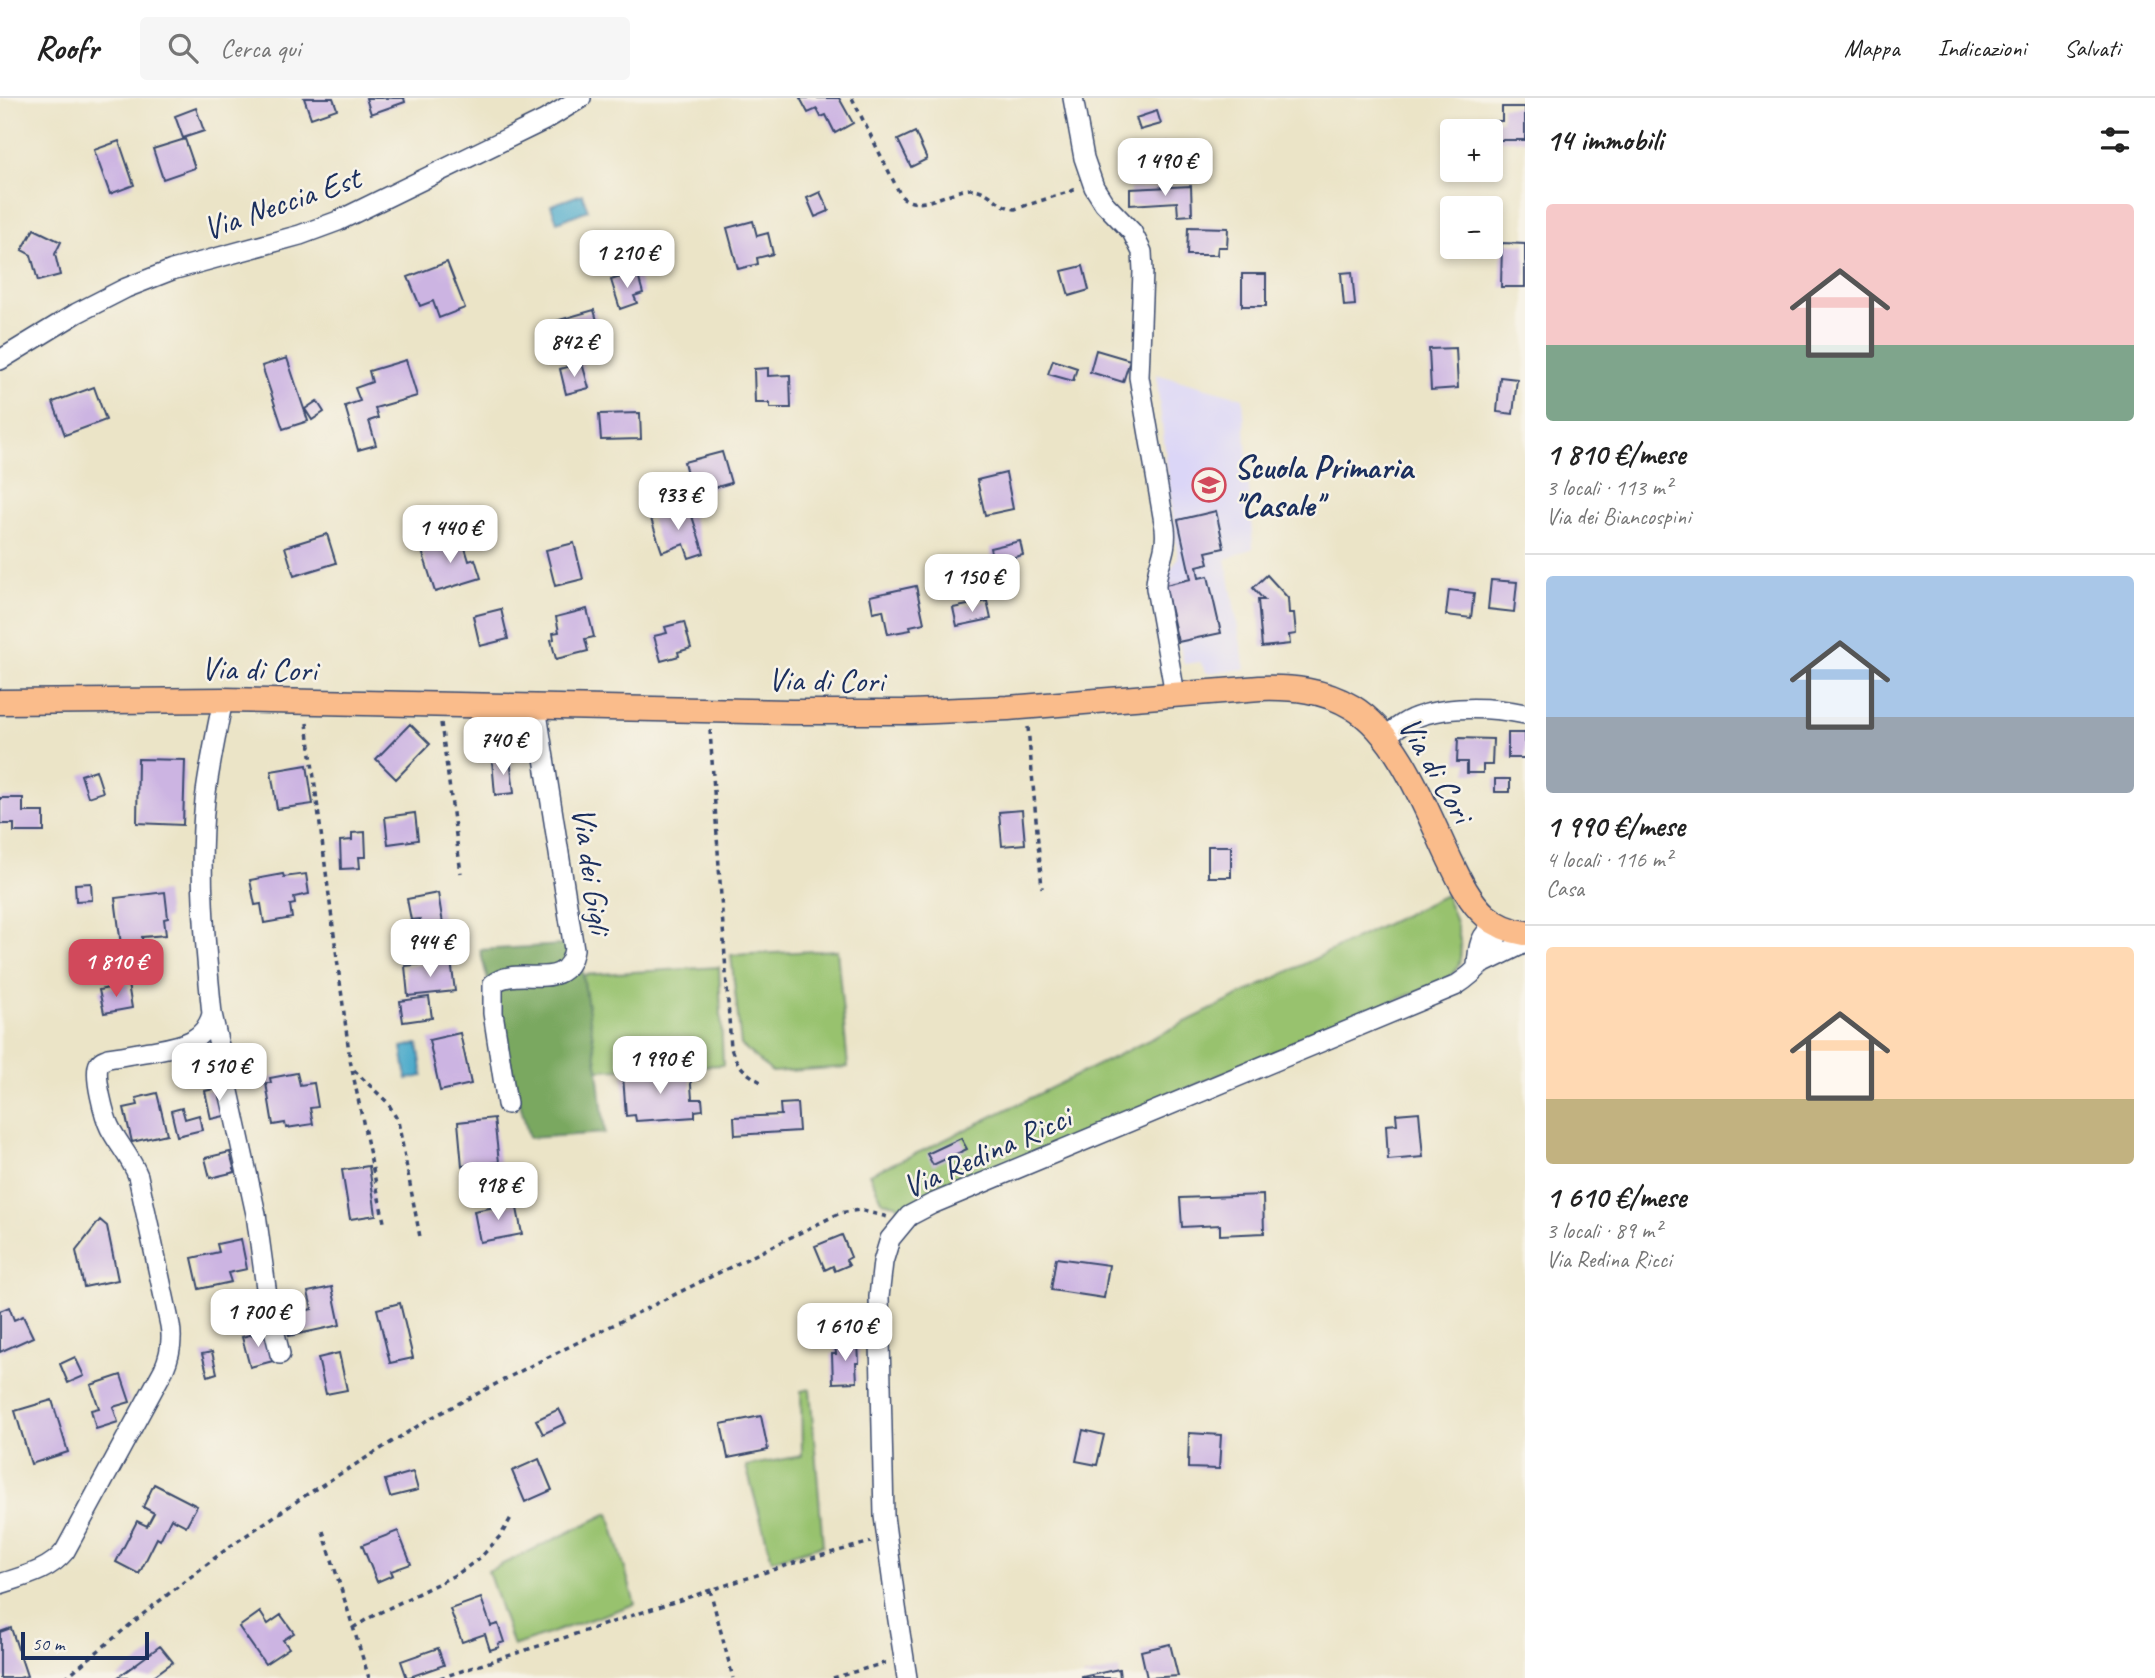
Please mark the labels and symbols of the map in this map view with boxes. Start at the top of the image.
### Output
pin: 1 490 € [1100,139,1230,198]
street label: Via Neccia Est [197,156,368,249]
pin: 1 210 € [562,230,692,290]
pin: 842 € [525,320,623,379]
place label: Scuola Primaria "Casale" [1234,446,1415,526]
school or university icon: Scuola Primaria "Casale" [1190,466,1228,504]
pin: 933 € [629,472,727,532]
pin: 1 440 € [385,505,515,565]
pin: 1 150 € [907,554,1037,614]
street label: Via di Cori [201,647,321,691]
street label: Via di Cori [768,658,888,702]
street label: Via di Cori [1389,709,1485,834]
pin: 740 € [454,718,552,777]
street label: Via dei Gigli [562,804,622,940]
pin: 944 € [381,920,479,979]
pin: 1 810 € [51,940,181,999]
pin: 1 990 € [595,1037,725,1096]
pin: 1 510 € [154,1044,284,1103]
street label: Via Redina Ricci [896,1095,1081,1208]
pin: 918 € [449,1162,547,1222]
pin: 1 700 € [193,1290,323,1349]
pin: 1 610 € [780,1304,910,1363]
scale bar [21,1629,149,1661]

